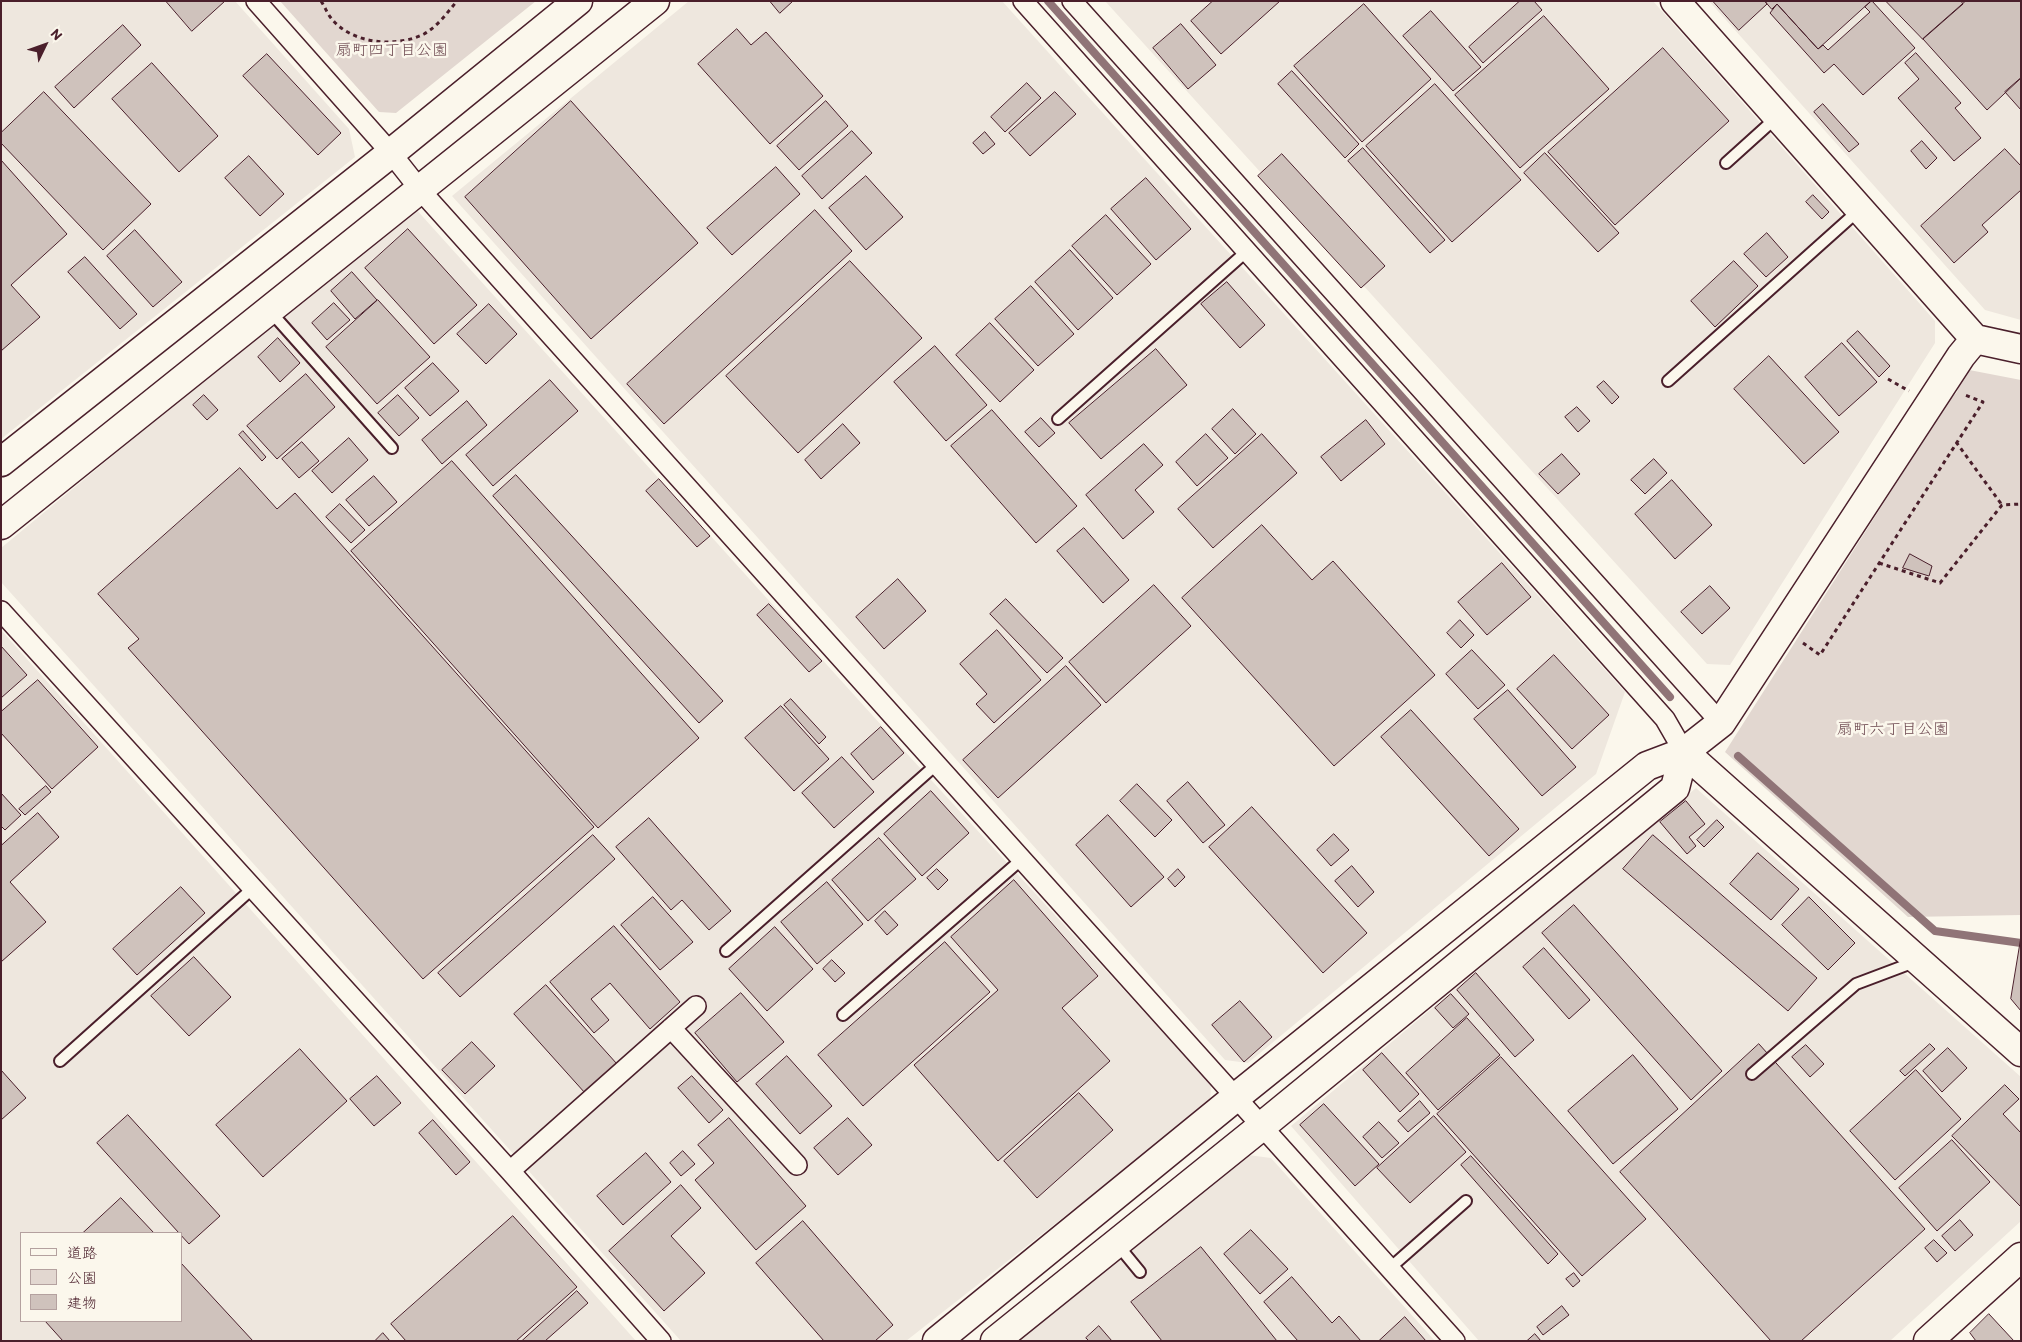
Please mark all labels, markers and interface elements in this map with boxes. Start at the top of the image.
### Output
north arrow [20,20,70,70]
text: N [47,25,66,44]
park label: 扇町四丁目公園 [336,41,448,61]
park label: 扇町六丁目公園 [1837,720,1949,740]
legend [20,1232,182,1322]
text: 道路 [67,1244,97,1262]
text: 公園 [67,1269,97,1287]
text: 建物 [67,1294,97,1312]

